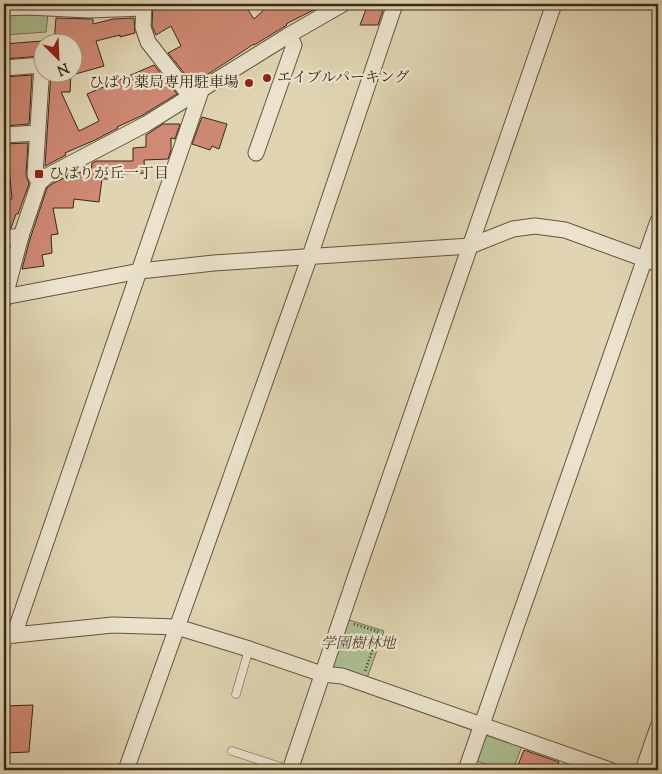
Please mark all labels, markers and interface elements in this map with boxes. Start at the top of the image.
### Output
north arrow [32,32,82,82]
text: N [53,57,72,79]
place label: エイブルパーキング [277,68,409,89]
marker: エイブルパーキング [261,72,273,84]
place label: ひばり薬局専用駐車場 [89,73,239,94]
marker: ひばり薬局専用駐車場 [243,77,255,89]
place label: ひばりが丘一丁目 [49,164,169,185]
marker: ひばりが丘一丁目 [33,168,45,180]
park label: 学園樹林地 [320,634,397,655]

